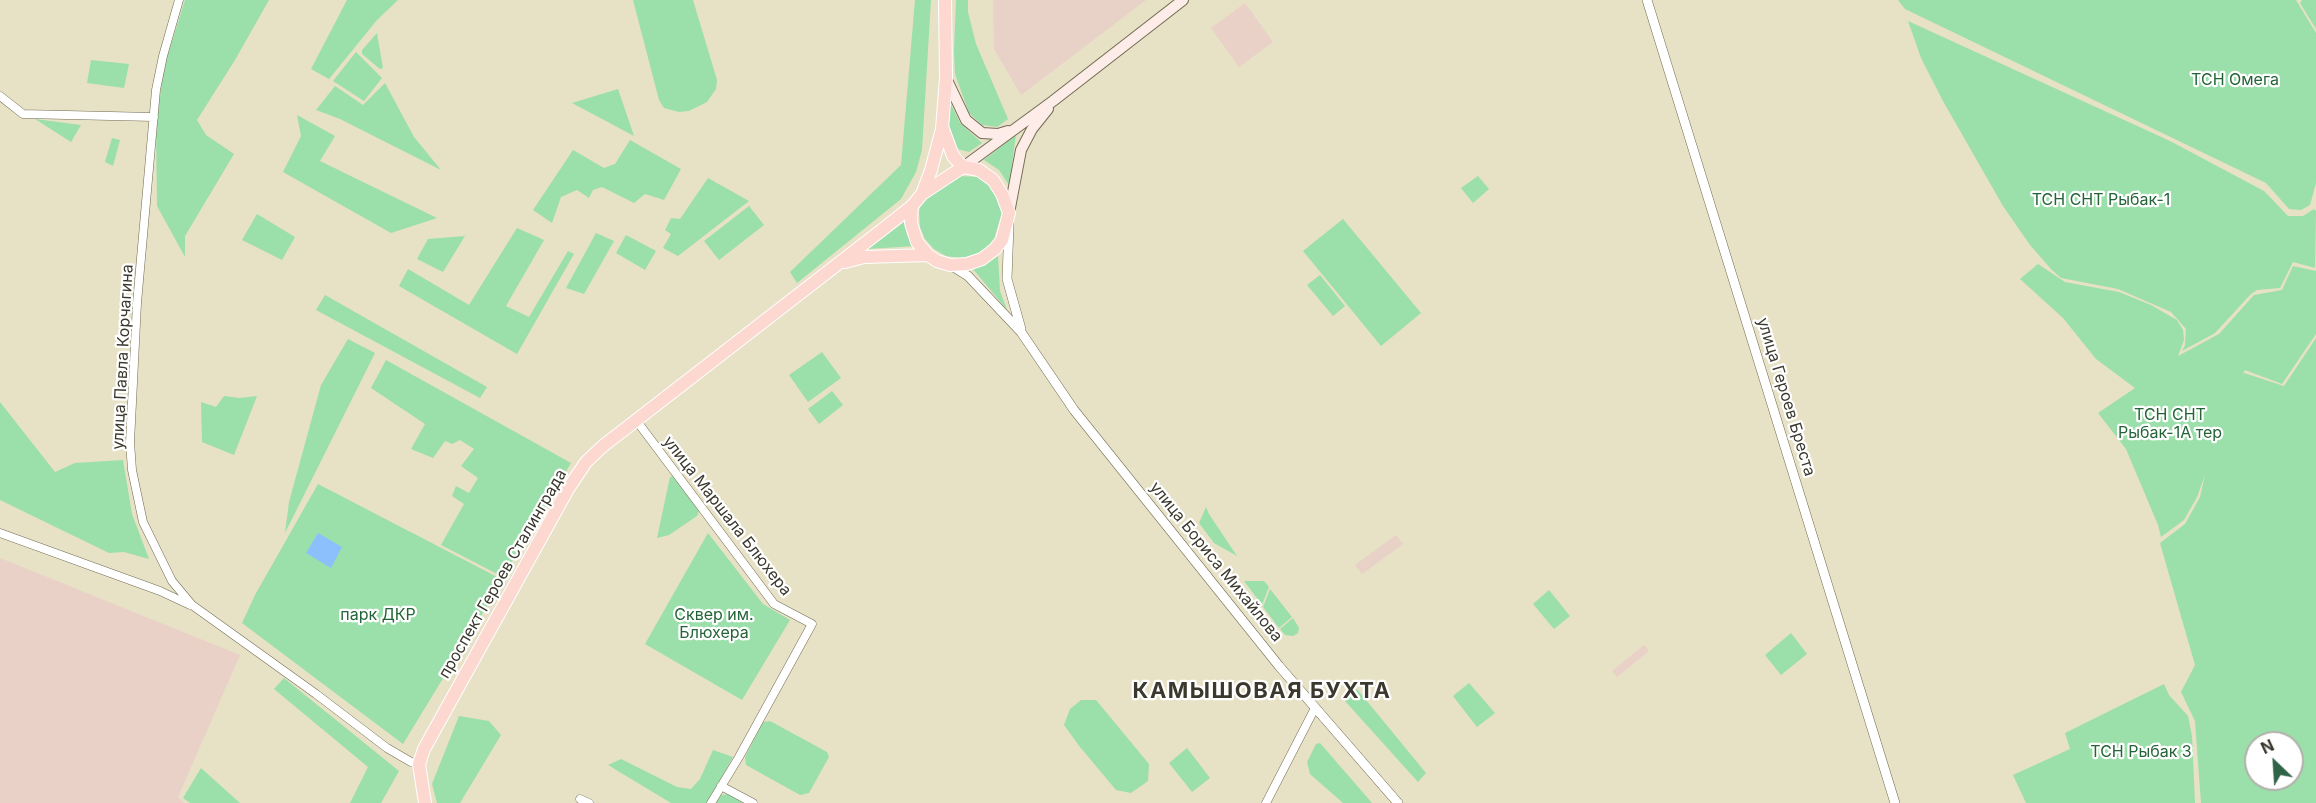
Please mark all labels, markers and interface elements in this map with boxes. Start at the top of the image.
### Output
park label: ТСН Омега [2191,70,2279,90]
park label: ТСН СНТ Рыбак-1 [2032,190,2170,210]
street label: улица Павла Корчагина [109,264,137,450]
street label: улица Героев Бреста [1753,315,1819,479]
park label: ТСН СНТ Рыбак-1А тер [2118,405,2222,443]
street label: улица Маршала Блюхера [659,432,795,600]
street label: проспект Героев Сталинграда [435,466,571,682]
street label: улица Бориса Михайлова [1146,478,1286,646]
park label: парк ДКР [340,605,416,625]
park label: Сквер им. Блюхера [674,605,754,643]
district label: КАМЫШОВАЯ БУХТА [1133,678,1391,704]
north arrow [2244,731,2304,791]
text: N [2257,735,2277,758]
park label: ТСН Рыбак 3 [2090,742,2192,762]

